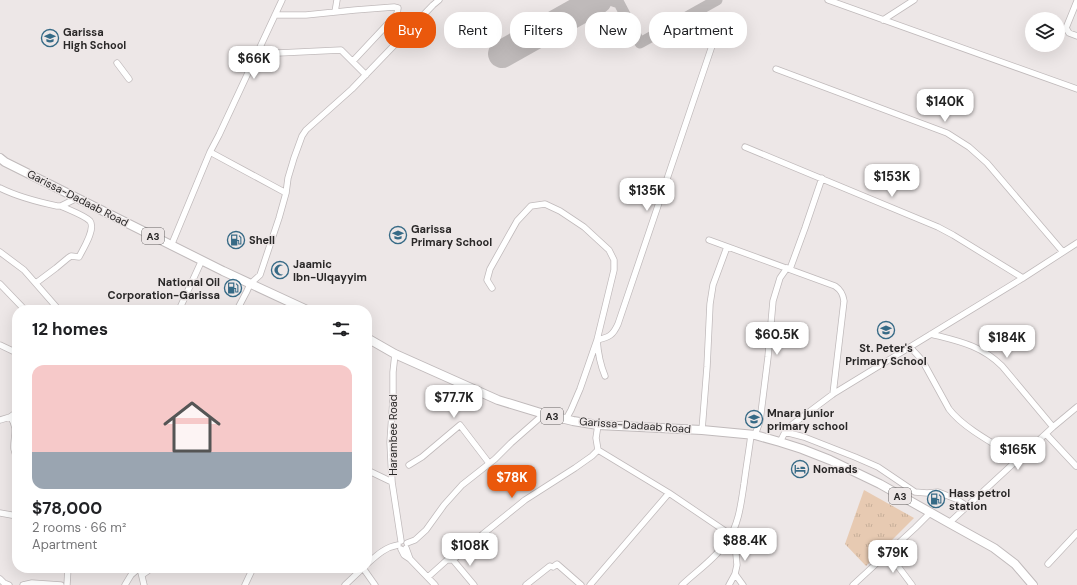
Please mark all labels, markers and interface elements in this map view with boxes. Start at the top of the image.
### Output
chip: Buy [384,12,436,48]
chip: Rent [444,12,502,48]
chip: Filters [510,12,577,48]
chip: New [585,12,641,48]
chip: Apartment [649,12,747,48]
map controls [1025,12,1065,52]
button: layers [1025,12,1065,52]
place label: Garissa High School [63,25,126,52]
school or university icon: Garissa High School [40,28,60,48]
pin: $66K [230,46,278,80]
text: $66K [238,50,270,67]
pin: $140K [917,89,973,123]
text: $140K [926,93,964,110]
pin: $153K [864,164,920,198]
street label: Garissa-Dadaab Road [25,166,131,230]
text: $153K [874,168,911,185]
pin: $135K [619,178,675,212]
text: $135K [629,182,666,199]
place label: Garissa Primary School [411,222,492,249]
school or university icon: Garissa Primary School [388,225,408,245]
road number: A3 [142,228,164,244]
fuel station icon: Shell [226,230,246,250]
place label: Shell [249,233,275,247]
place label: Jaamic Ibn-Ulqayyim [293,257,367,284]
mosque icon: Jaamic Ibn-Ulqayyim [270,260,290,280]
place label: National Oil Corporation-Garissa [108,275,220,302]
fuel station icon: National Oil Corporation-Garissa [223,278,243,298]
text: 12 homes [32,318,108,340]
icon: filters [330,318,352,340]
school or university icon: St. Peter's Primary School [876,320,896,340]
pin: $60.5K [744,322,810,356]
pin: $184K [979,325,1035,359]
text: $60.5K [755,326,799,343]
text: $184K [988,329,1026,346]
place label: St. Peter's Primary School [845,341,927,368]
pin: $77.7K [421,385,487,419]
text: $77.7K [434,389,474,406]
icon: home [156,391,228,463]
street label: Harambee Road [386,394,400,476]
place label: Mnara junior primary school [767,406,848,433]
road number: A3 [541,408,563,424]
school or university icon: Mnara junior primary school [744,409,764,429]
street label: Garissa-Dadaab Road [579,414,691,436]
pin: $165K [990,437,1046,471]
text: $165K [999,441,1037,458]
hotel icon: Nomads [790,459,810,479]
place label: Nomads [813,462,858,476]
pin: $78K [488,465,536,499]
text: $78K [496,469,528,486]
place label: Hass petrol station [949,486,1010,513]
road number: A3 [889,488,911,504]
fuel station icon: Hass petrol station [926,489,946,509]
text: $78,000 [32,497,102,519]
text: 2 rooms · 66 m² [32,519,126,536]
pin: $88.4K [712,528,778,562]
text: $88.4K [723,532,767,549]
pin: $108K [442,533,498,567]
text: Apartment [32,536,97,553]
text: $108K [451,537,489,554]
pin: $79K [869,540,917,574]
text: $79K [877,544,909,561]

